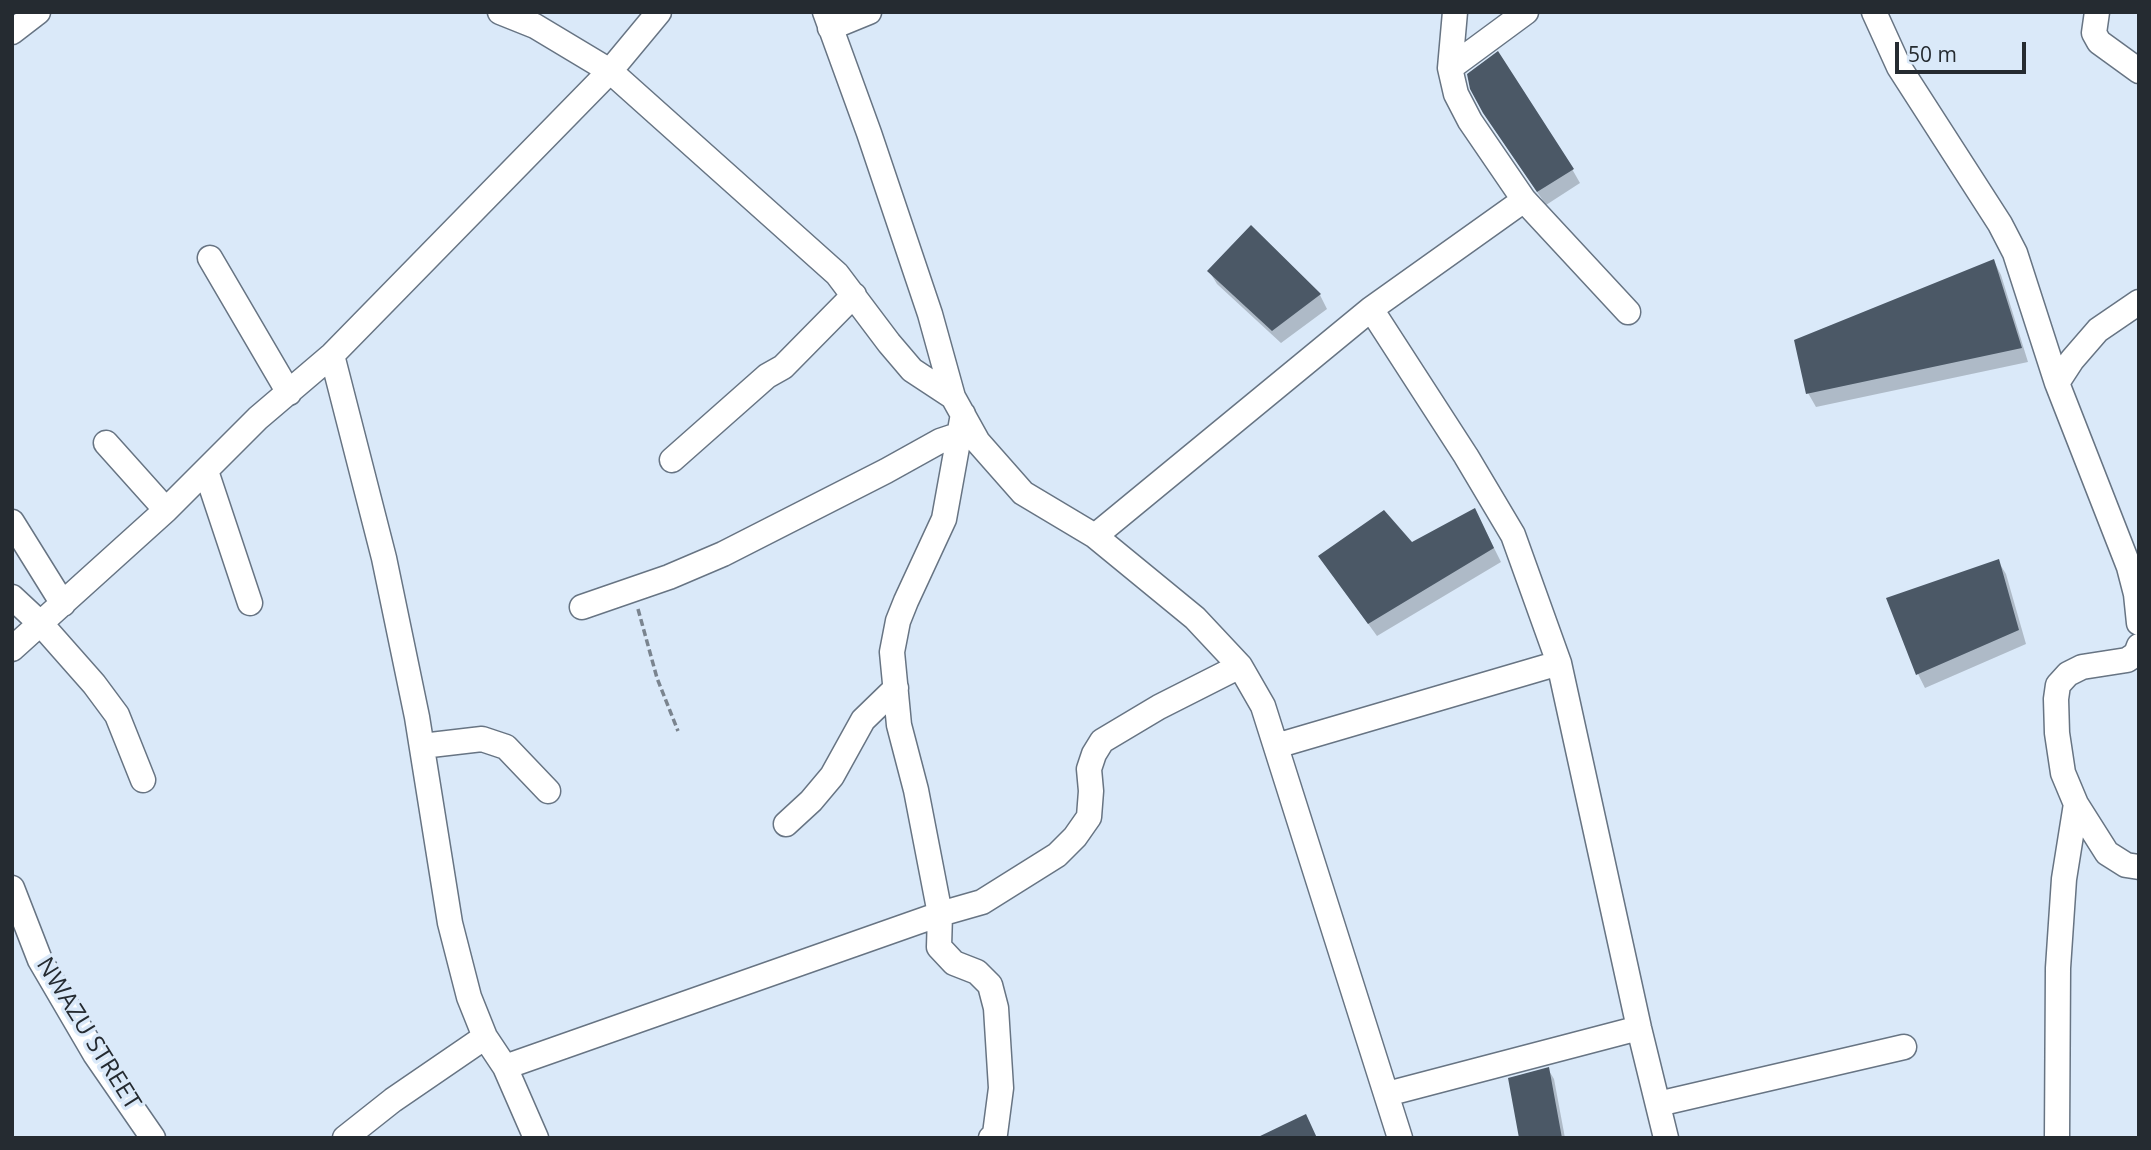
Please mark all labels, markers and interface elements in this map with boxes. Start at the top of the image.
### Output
scale bar [1899,28,2030,72]
text: 50 m [1908,40,1957,68]
street label: NWAZU STREET [30,953,146,1115]

